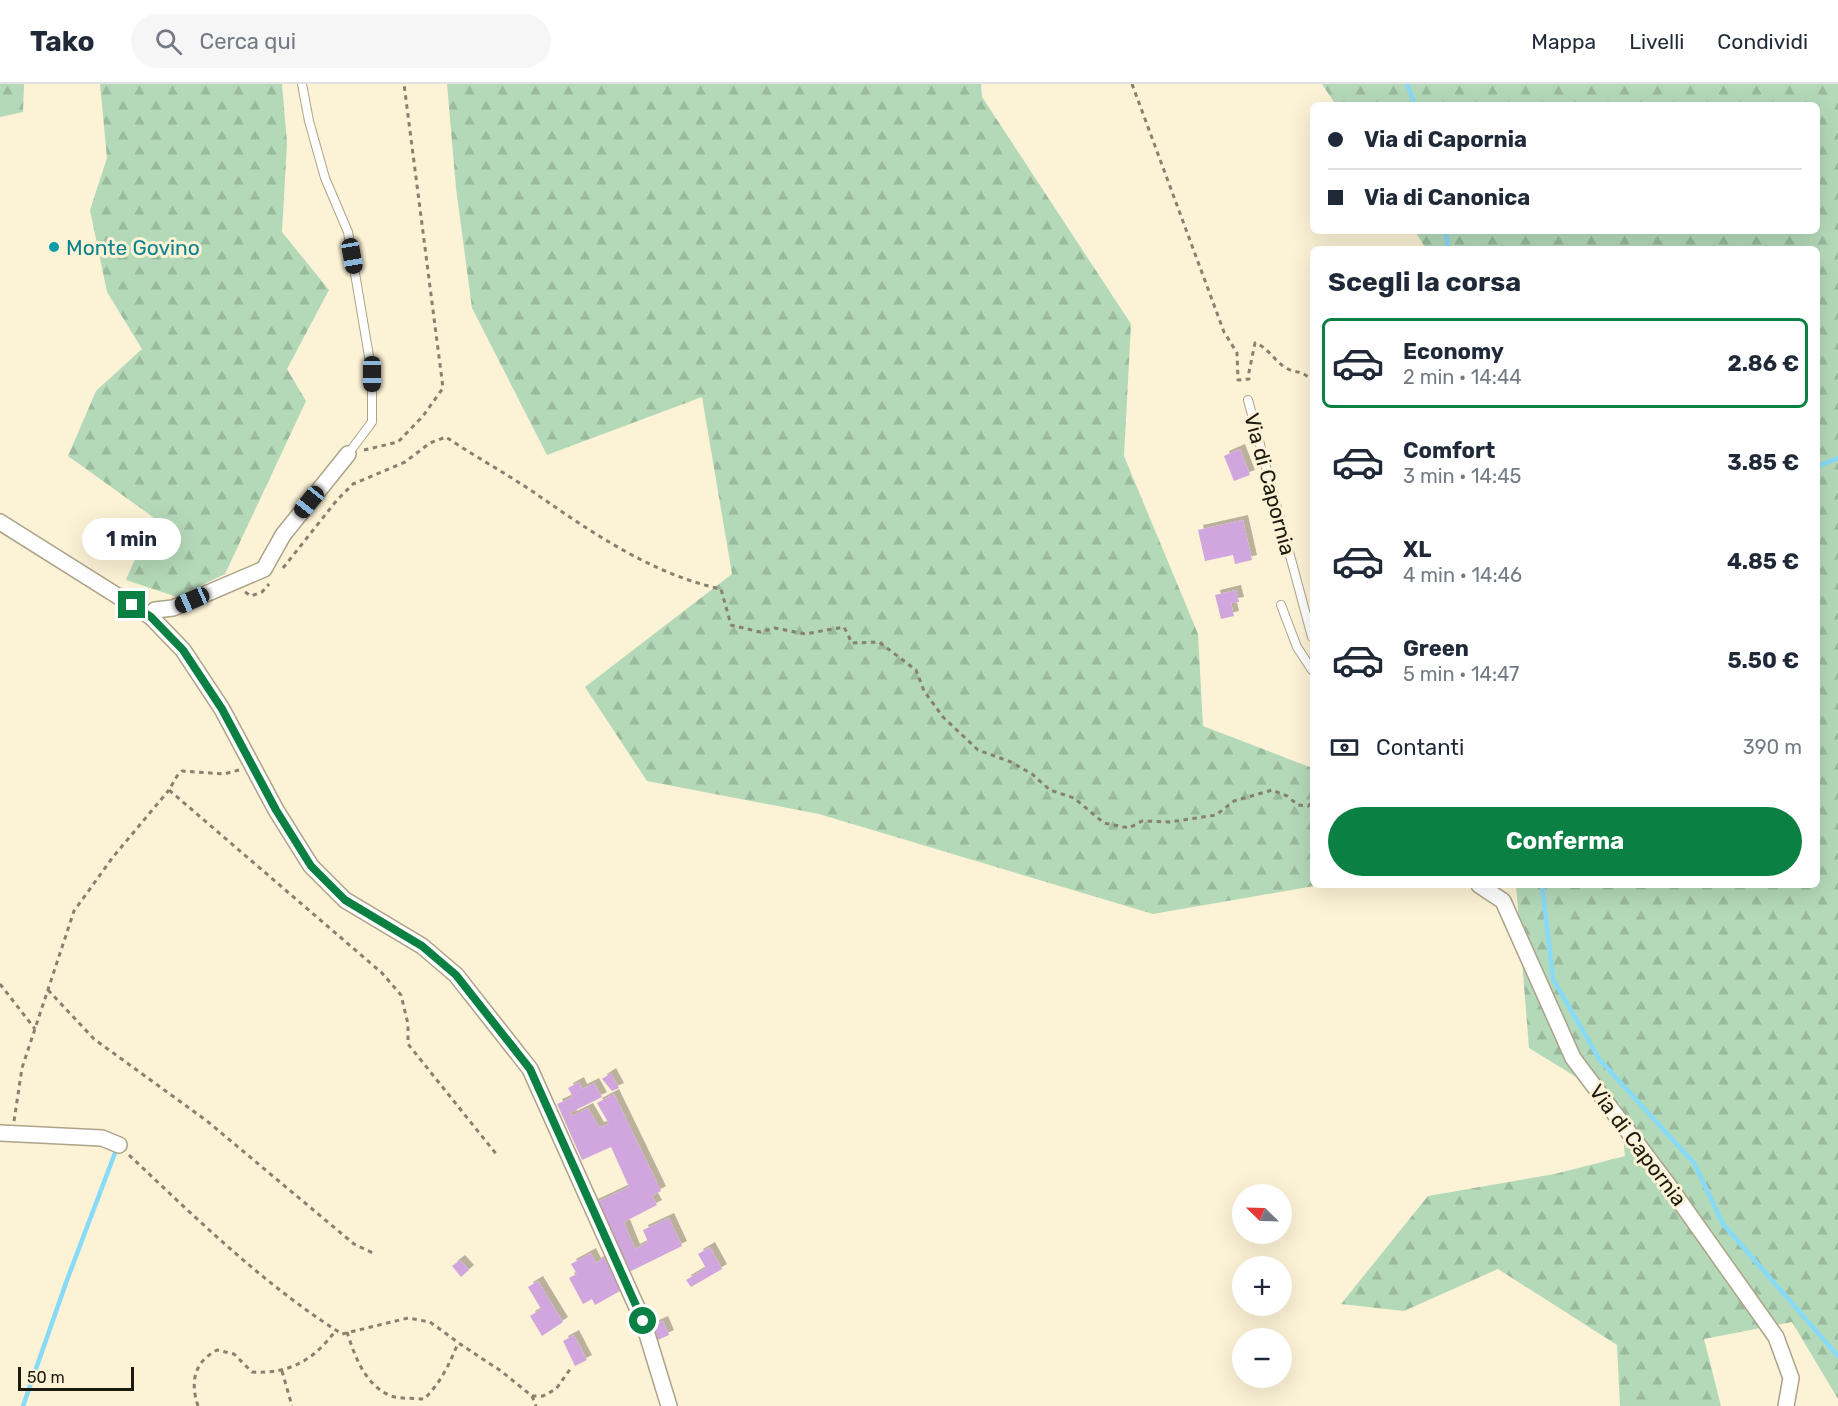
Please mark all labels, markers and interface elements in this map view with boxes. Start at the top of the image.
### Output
search box [131,14,551,68]
text: Tako [30,25,95,58]
icon: search [152,25,185,58]
text: Cerca qui [200,28,296,55]
text: Mappa [1531,29,1596,54]
text: Livelli [1629,29,1684,54]
text: Condividi [1717,29,1808,54]
text: Via di Capornia [1364,126,1527,153]
text: Via di Canonica [1364,184,1530,211]
place label: Monte Govino [66,235,200,260]
car [340,237,364,275]
marker: Monte Govino [47,240,61,254]
text: Scegli la corsa [1328,266,1521,298]
icon: car [1331,336,1385,390]
text: Economy [1403,338,1504,365]
text: 2.86 € [1727,350,1799,377]
car [363,356,381,392]
text: 2 min · 14:44 [1403,365,1522,389]
street label: Via di Capornia [1239,410,1301,558]
icon: car [1331,435,1385,489]
text: Comfort [1403,437,1495,464]
text: 3.85 € [1727,449,1799,476]
text: 3 min · 14:45 [1403,464,1521,488]
car [291,482,327,522]
callout: 1 min [82,518,182,560]
text: 1 min [106,527,157,551]
icon: car [1331,534,1385,588]
text: XL [1403,536,1431,563]
text: 4.85 € [1727,548,1799,575]
text: 4 min · 14:46 [1403,563,1522,587]
car [172,584,212,616]
route end [118,591,145,618]
icon: car [1331,633,1385,687]
text: Green [1403,635,1469,662]
text: 5.50 € [1728,647,1799,674]
text: 5 min · 14:47 [1403,662,1519,686]
icon: cash [1328,731,1361,764]
text: Contanti [1376,734,1464,761]
text: 390 m [1743,735,1802,759]
button: Conferma [1328,807,1802,876]
street label: Via di Capornia [1584,1079,1692,1211]
north arrow [1232,1184,1292,1244]
map controls [1232,1184,1292,1388]
button: + [1232,1256,1292,1316]
route start [629,1307,656,1334]
button: − [1232,1328,1292,1388]
scale bar [18,1364,134,1392]
text: 50 m [27,1368,65,1387]

